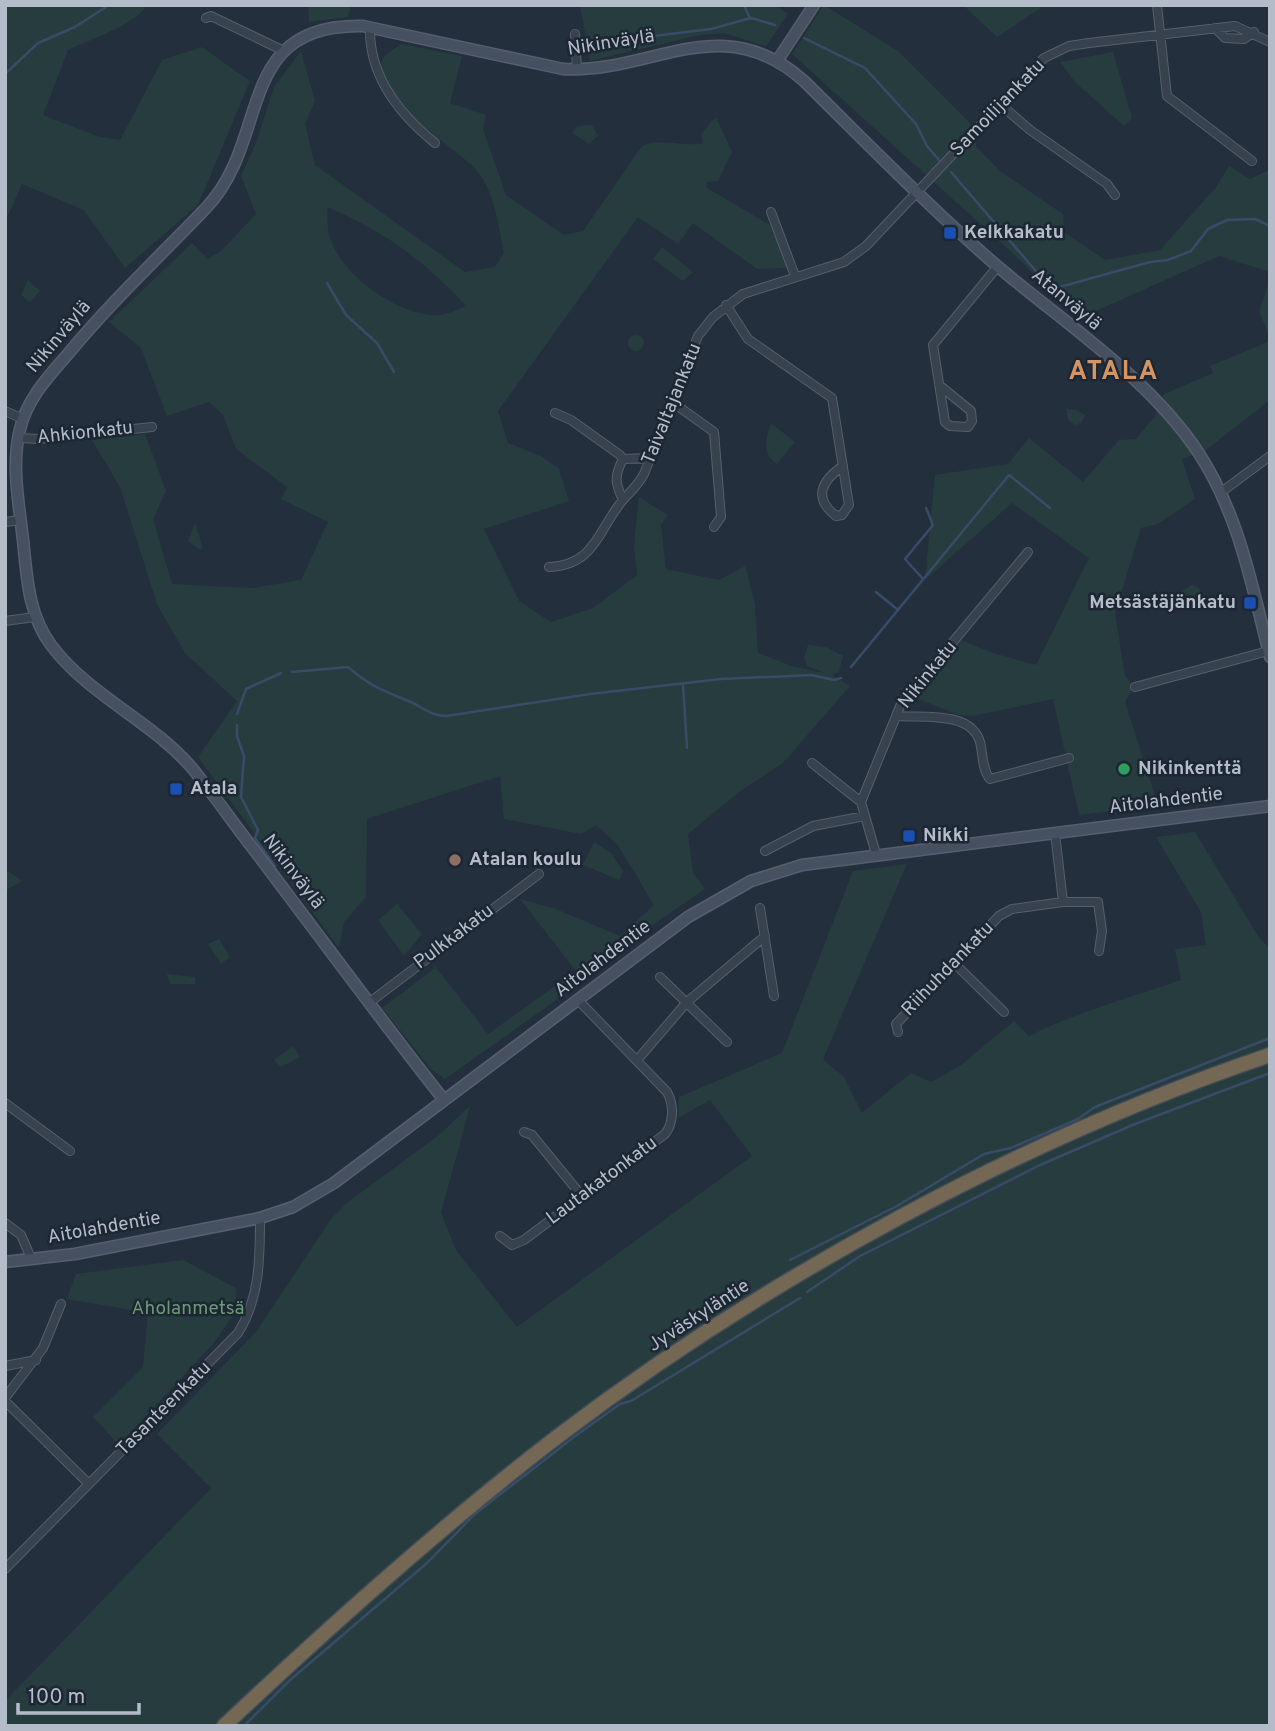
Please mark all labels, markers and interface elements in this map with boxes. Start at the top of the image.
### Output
street label: Nikinväylä [566,24,656,62]
street label: Samoilijankatu [946,54,1050,162]
place label: Kelkkakatu [964,221,1064,245]
marker: Kelkkakatu [942,225,958,241]
street label: Atanväylä [1026,264,1106,336]
street label: Nikinväylä [22,296,96,378]
street label: Taivaltajankatu [637,340,707,468]
district label: ATALA [1069,356,1160,389]
street label: Ahkionkatu [36,416,134,450]
place label: Metsästäjänkatu [1089,591,1236,615]
marker: Metsästäjänkatu [1242,595,1258,611]
street label: Nikinkatu [893,636,963,714]
place label: Nikinkenttä [1138,757,1242,781]
marker: Nikinkenttä [1116,761,1132,777]
place label: Atala [190,777,237,801]
marker: Atala [168,781,184,797]
street label: Aitolahdentie [1108,782,1224,820]
place label: Nikki [923,824,969,848]
marker: Nikki [901,828,917,844]
street label: Nikinväylä [257,830,329,914]
place label: Atalan koulu [469,848,581,872]
marker: Atalan koulu [447,852,463,868]
street label: Pulkkakatu [409,899,499,975]
street label: Aitolahdentie [550,915,656,1003]
street label: Riihuhdankatu [897,916,999,1022]
street label: Lautakatonkatu [542,1132,662,1230]
street label: Aitolahdentie [45,1206,163,1250]
street label: Jyväskyläntie [644,1274,754,1358]
park label: Aholanmetsä [132,1297,244,1321]
street label: Tasanteenkatu [111,1356,217,1462]
scale bar [18,1672,138,1716]
text: 100 m [28,1684,85,1711]

